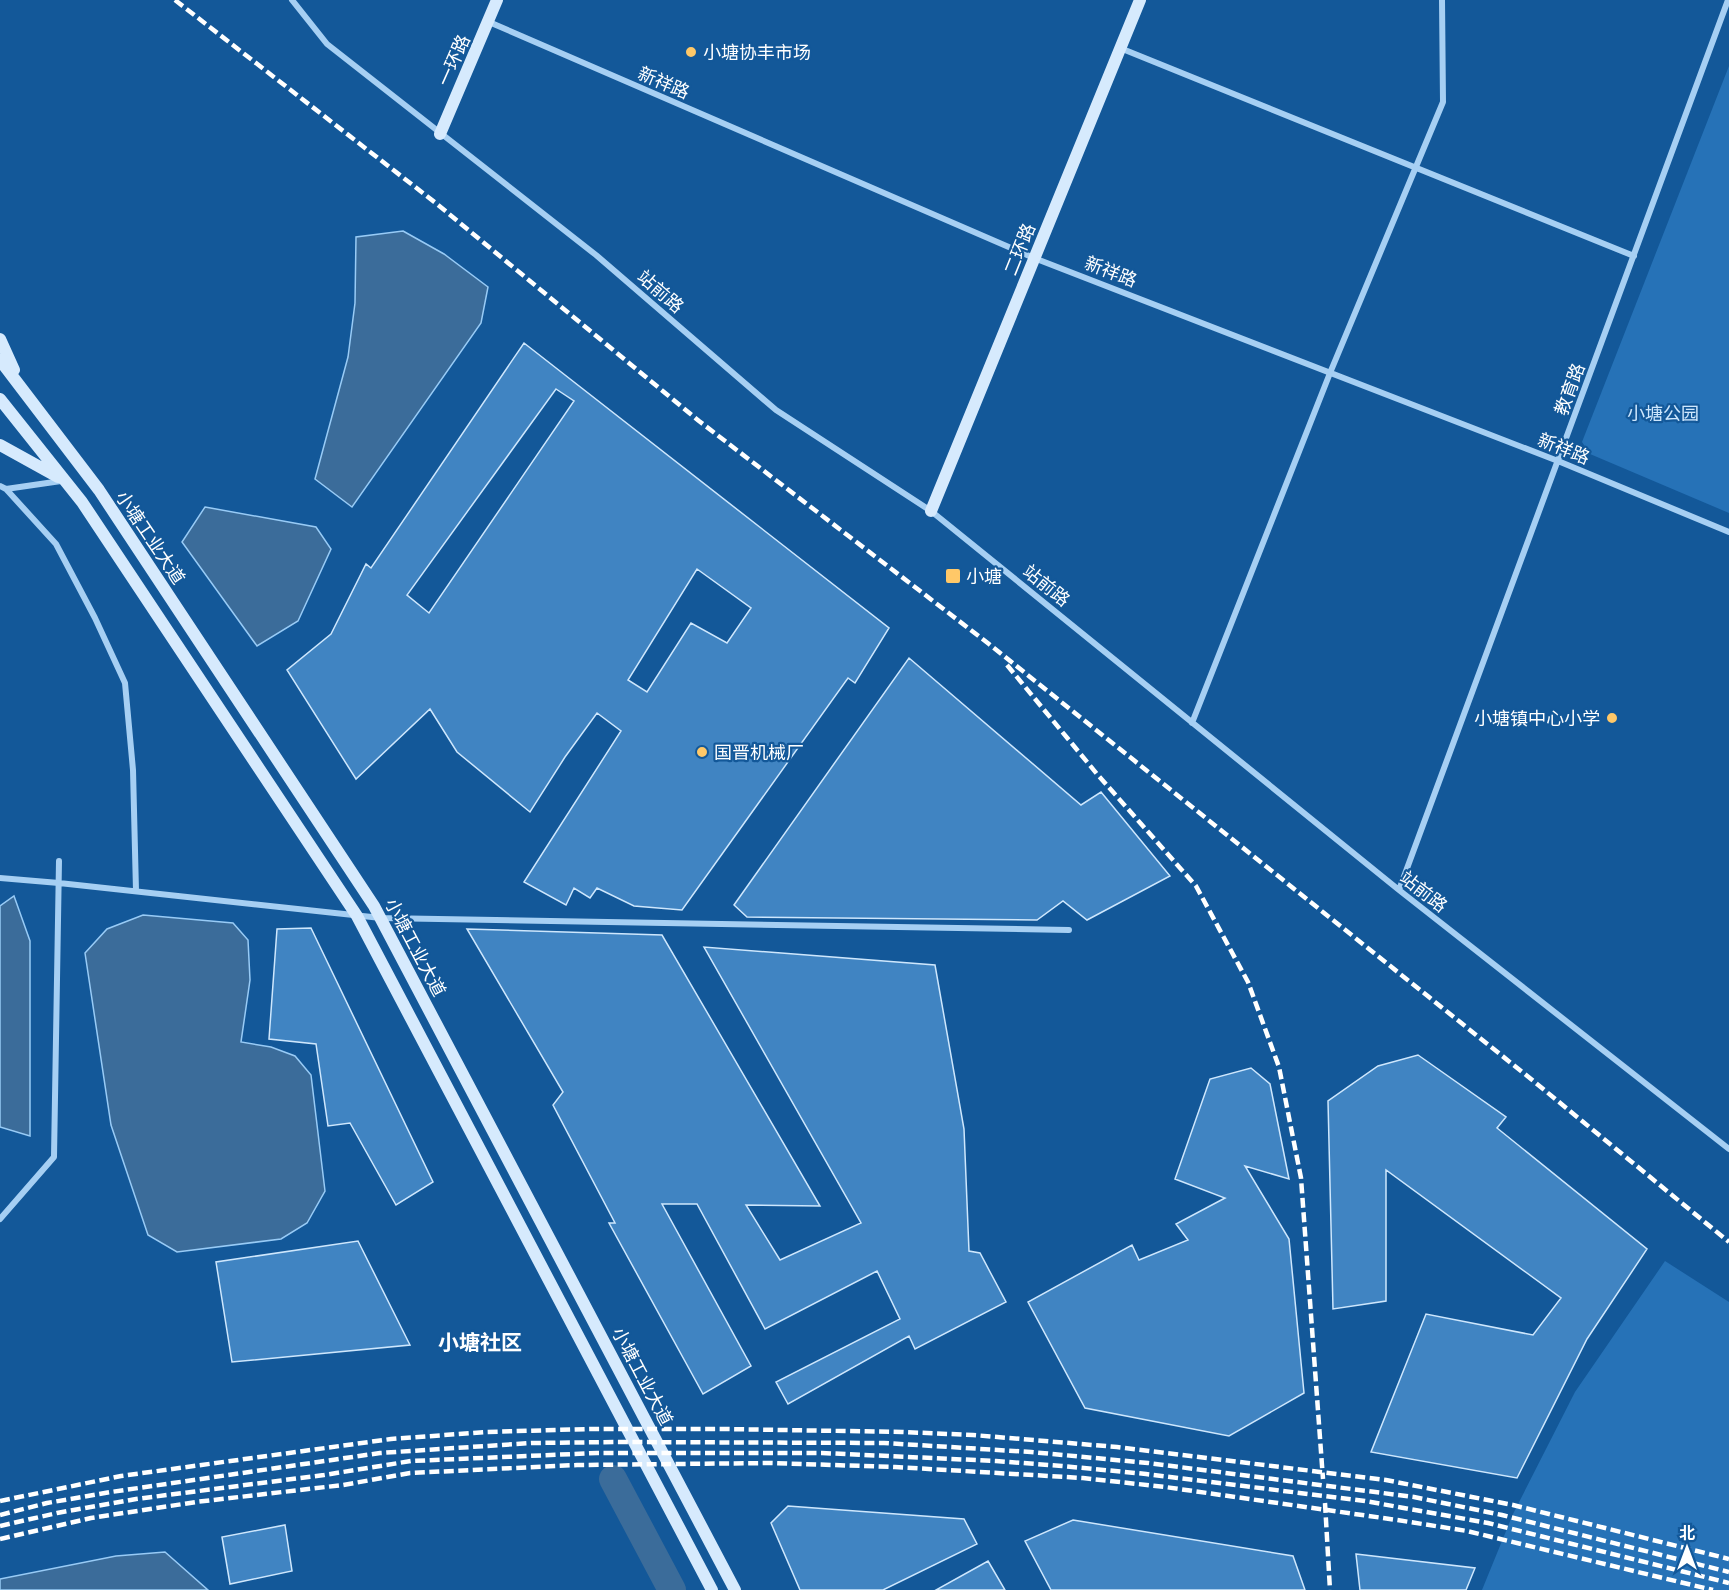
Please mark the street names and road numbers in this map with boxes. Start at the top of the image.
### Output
street label: 一环路 [431,30,475,90]
street label: 新祥路 [634,60,694,104]
street label: 二环路 [998,219,1040,279]
street label: 新祥路 [1081,250,1141,292]
street label: 站前路 [633,264,689,318]
street label: 教育路 [1548,360,1590,418]
street label: 新祥路 [1534,427,1594,469]
street label: 小塘工业大道 [111,486,191,588]
street label: 站前路 [1018,559,1076,611]
street label: 站前路 [1395,865,1453,917]
street label: 小塘工业大道 [380,894,452,1000]
street label: 小塘工业大道 [607,1323,679,1429]

